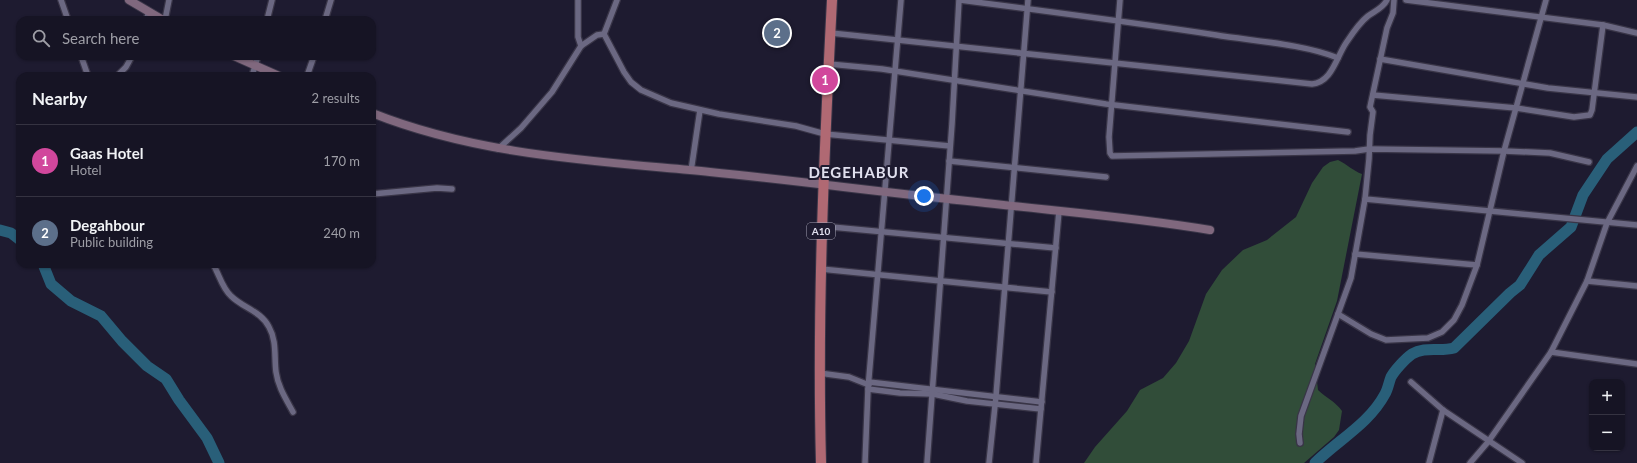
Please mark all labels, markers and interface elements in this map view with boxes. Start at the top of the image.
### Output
search box [16,16,376,60]
pin: 2 [764,18,790,48]
icon: search [30,27,52,49]
text: Search here [62,29,139,47]
pin: 1 [812,65,838,95]
text: Nearby [32,88,87,109]
text: 2 results [312,90,360,106]
text: Gaas Hotel [70,144,143,162]
text: 1 [41,153,49,169]
text: 170 m [323,153,360,169]
text: Hotel [70,162,102,178]
district label: DEGEHABUR [809,163,909,181]
your location [914,186,934,206]
text: Degahbour [70,216,145,234]
road number: A10 [807,223,835,239]
text: 2 [41,225,49,241]
text: 240 m [323,225,360,241]
text: Public building [70,234,153,250]
map controls [1589,379,1625,451]
button: + [1589,379,1625,415]
button: − [1589,415,1625,451]

